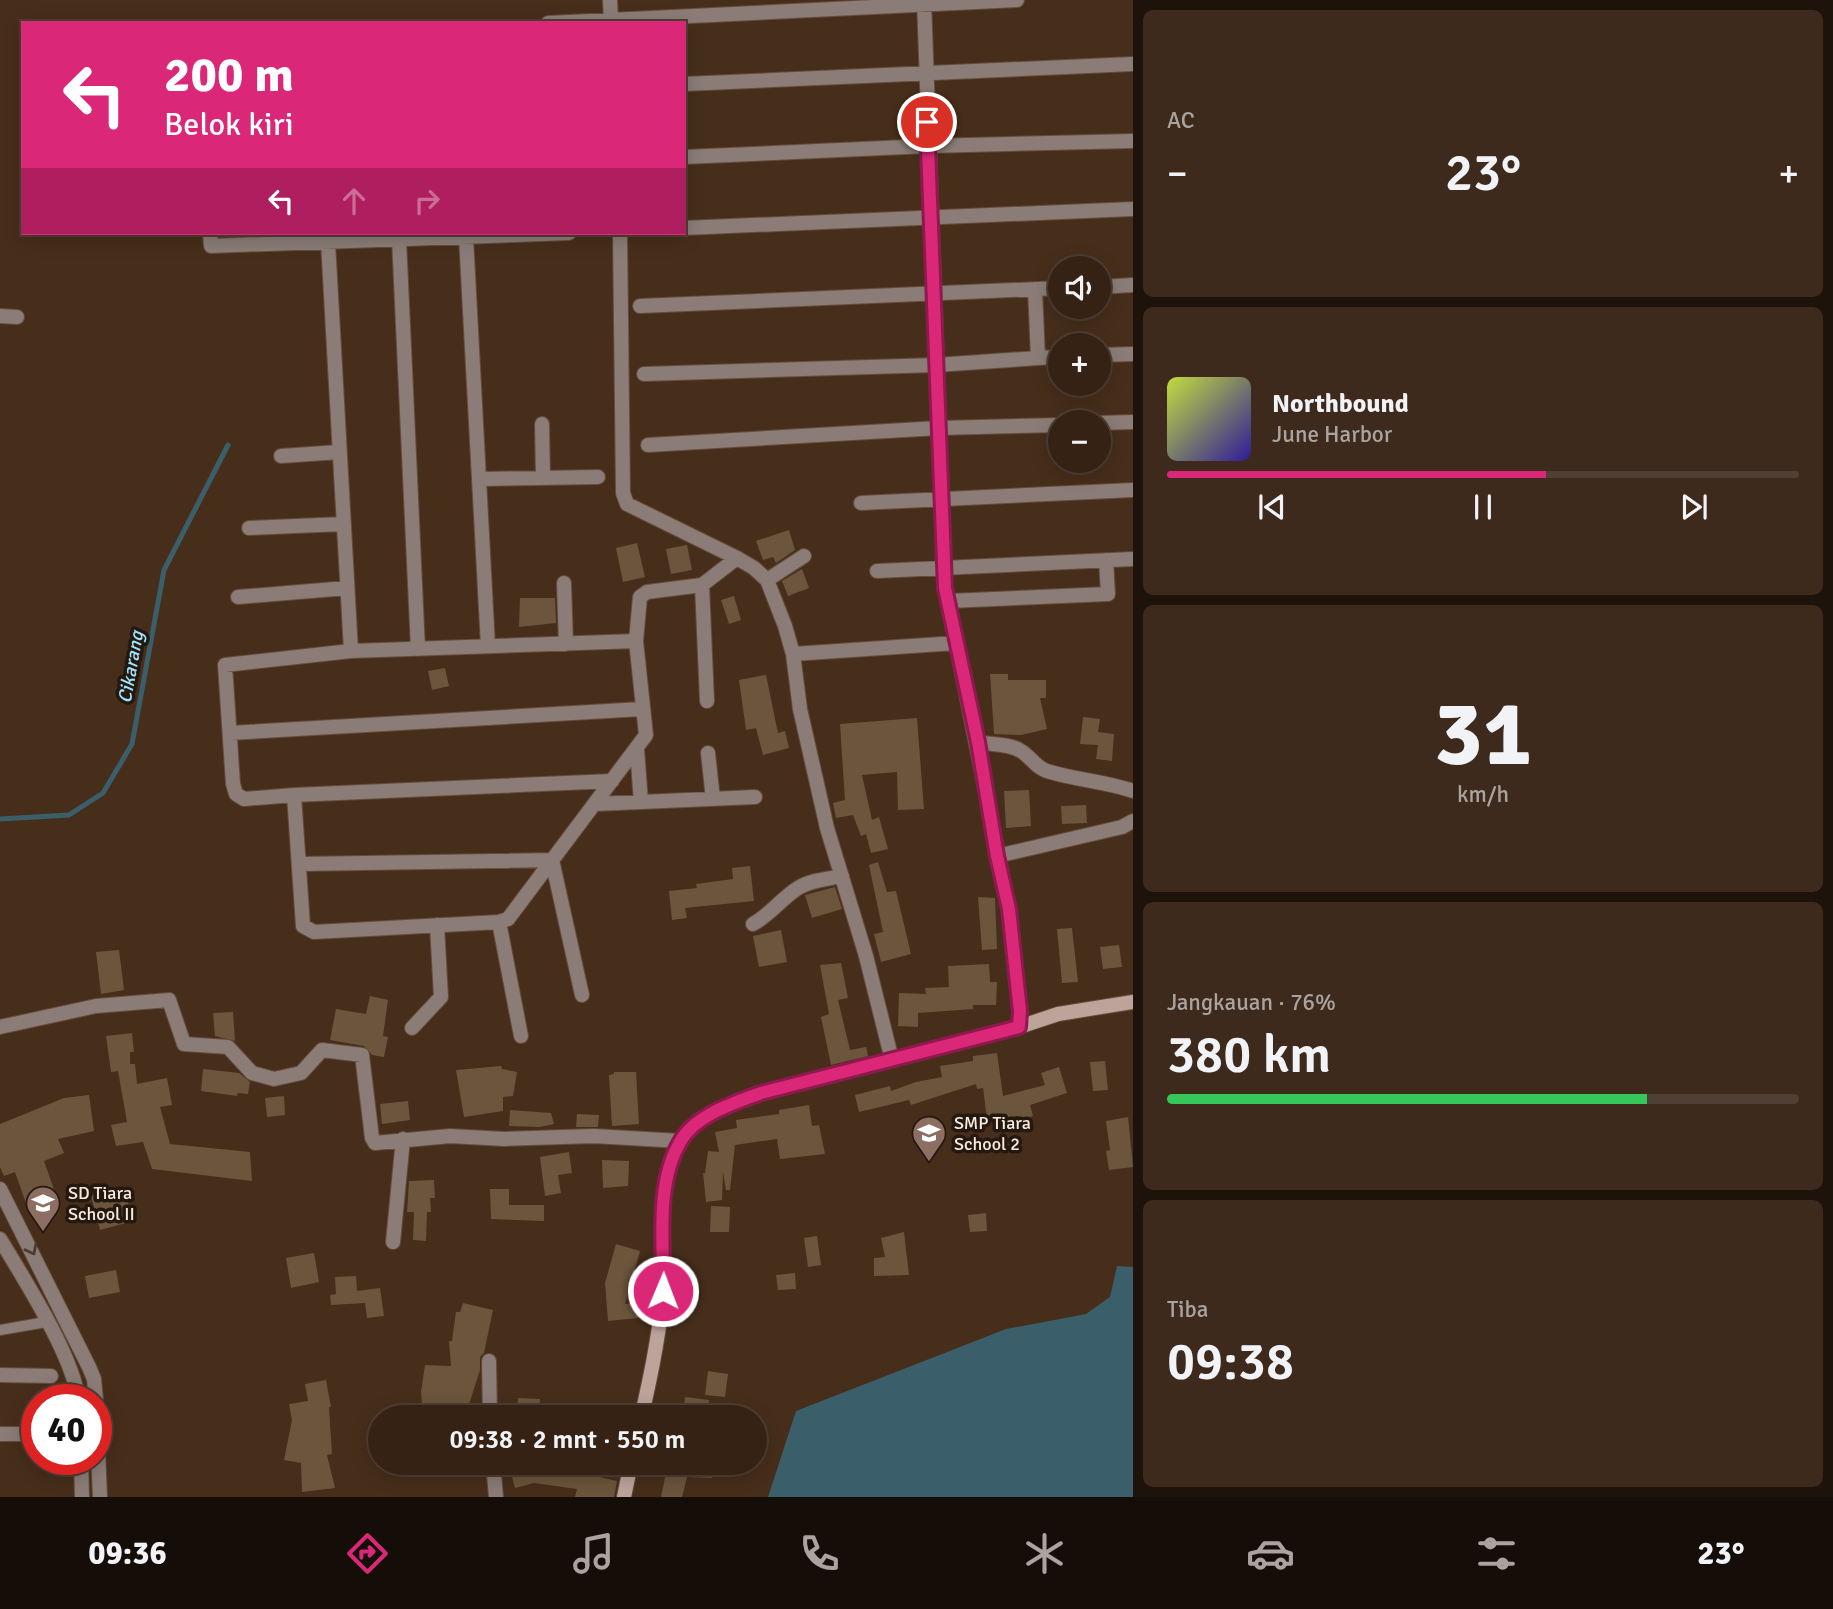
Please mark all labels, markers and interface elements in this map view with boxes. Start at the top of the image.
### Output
text: 200 m [164,45,294,105]
icon: left [49,49,140,140]
pin [897,92,957,152]
icon: arrive [908,103,946,141]
text: Belok kiri [164,105,294,144]
text: AC [1167,106,1195,135]
text: 23° [1445,141,1521,205]
text: − [1167,150,1188,197]
text: + [1778,150,1799,197]
icon: left [262,182,300,220]
icon: ahead [335,182,373,220]
icon: right [408,182,446,220]
map controls [1048,256,1111,473]
button: sound [1048,256,1111,319]
button: + [1048,333,1111,396]
text: Northbound [1272,388,1409,420]
button: − [1048,410,1111,473]
text: June Harbor [1272,420,1392,449]
icon: previous [1253,488,1291,526]
icon: pause [1464,488,1502,526]
icon: next [1675,488,1713,526]
water label: Cikarang [113,627,149,705]
text: 31 [1434,678,1532,791]
text: km/h [1457,780,1509,809]
text: Jangkauan · 76% [1167,988,1336,1017]
text: 380 km [1167,1023,1331,1087]
place label: SMP Tiara School 2 [954,1112,1031,1155]
school or university icon: SMP Tiara School 2 [910,1114,948,1163]
place label: SD Tiara School II [68,1182,135,1225]
school or university icon: SD Tiara School II [24,1184,62,1233]
one-way arrow [24,1243,37,1255]
position arrow [626,1254,700,1328]
text: Tiba [1167,1295,1208,1324]
text: 09:38 [1167,1330,1294,1394]
speed limit sign: 40 [21,1384,112,1475]
text: 09:38 · 2 mnt · 550 m [450,1424,685,1456]
icon: directions [343,1529,392,1578]
icon: music [569,1529,618,1578]
icon: phone [795,1529,844,1578]
icon: climate [1020,1529,1069,1578]
icon: car [1246,1529,1295,1578]
icon: filters [1472,1529,1521,1578]
text: 09:36 [88,1534,167,1573]
text: 23° [1697,1534,1745,1573]

